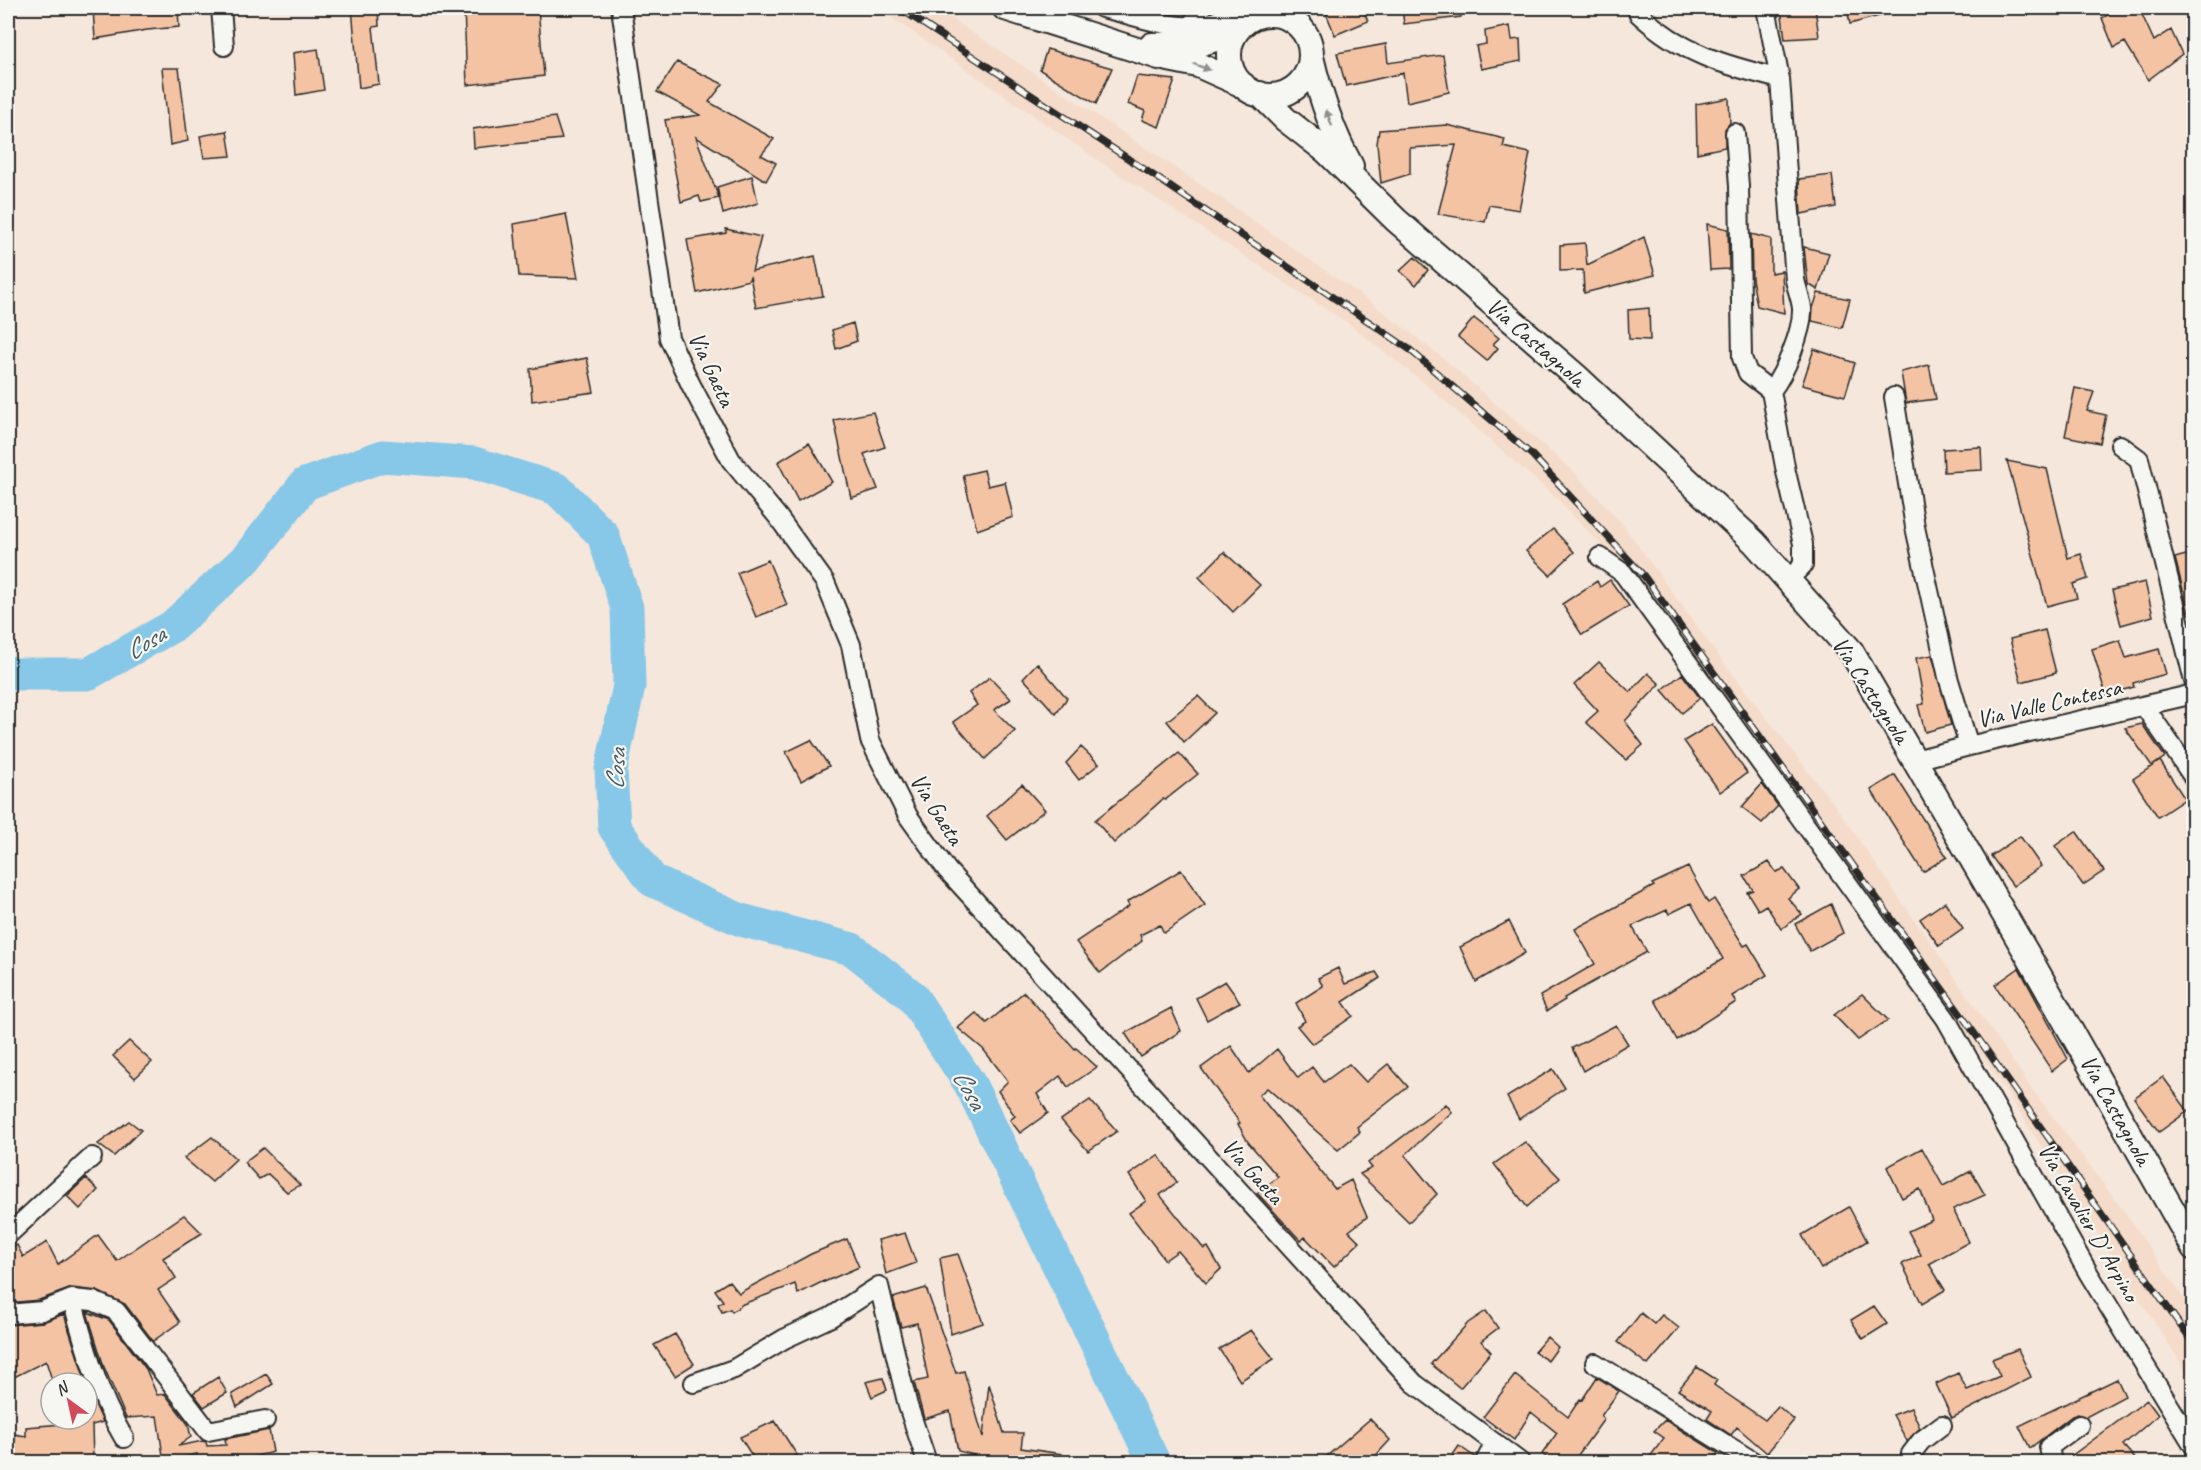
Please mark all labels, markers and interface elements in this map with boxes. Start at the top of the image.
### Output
one-way arrow [1193,63,1211,72]
one-way arrow [1324,109,1334,127]
street label: Via Castagnola [1480,291,1593,395]
street label: Via Gaeta [682,327,743,412]
water label: Cosa [119,617,173,667]
street label: Via Castagnola [1825,631,1918,751]
street label: Via Valle Contessa [1974,671,2126,734]
water label: Cosa [597,745,634,791]
street label: Via Gaeta [903,768,971,852]
street label: Via Castagnola [2073,1050,2160,1172]
water label: Cosa [945,1063,995,1117]
street label: Via Gaeta [1215,1132,1291,1211]
street label: Via Cavalier D' Arpino [2032,1137,2148,1309]
north arrow [39,1371,99,1431]
text: N [52,1376,74,1400]

